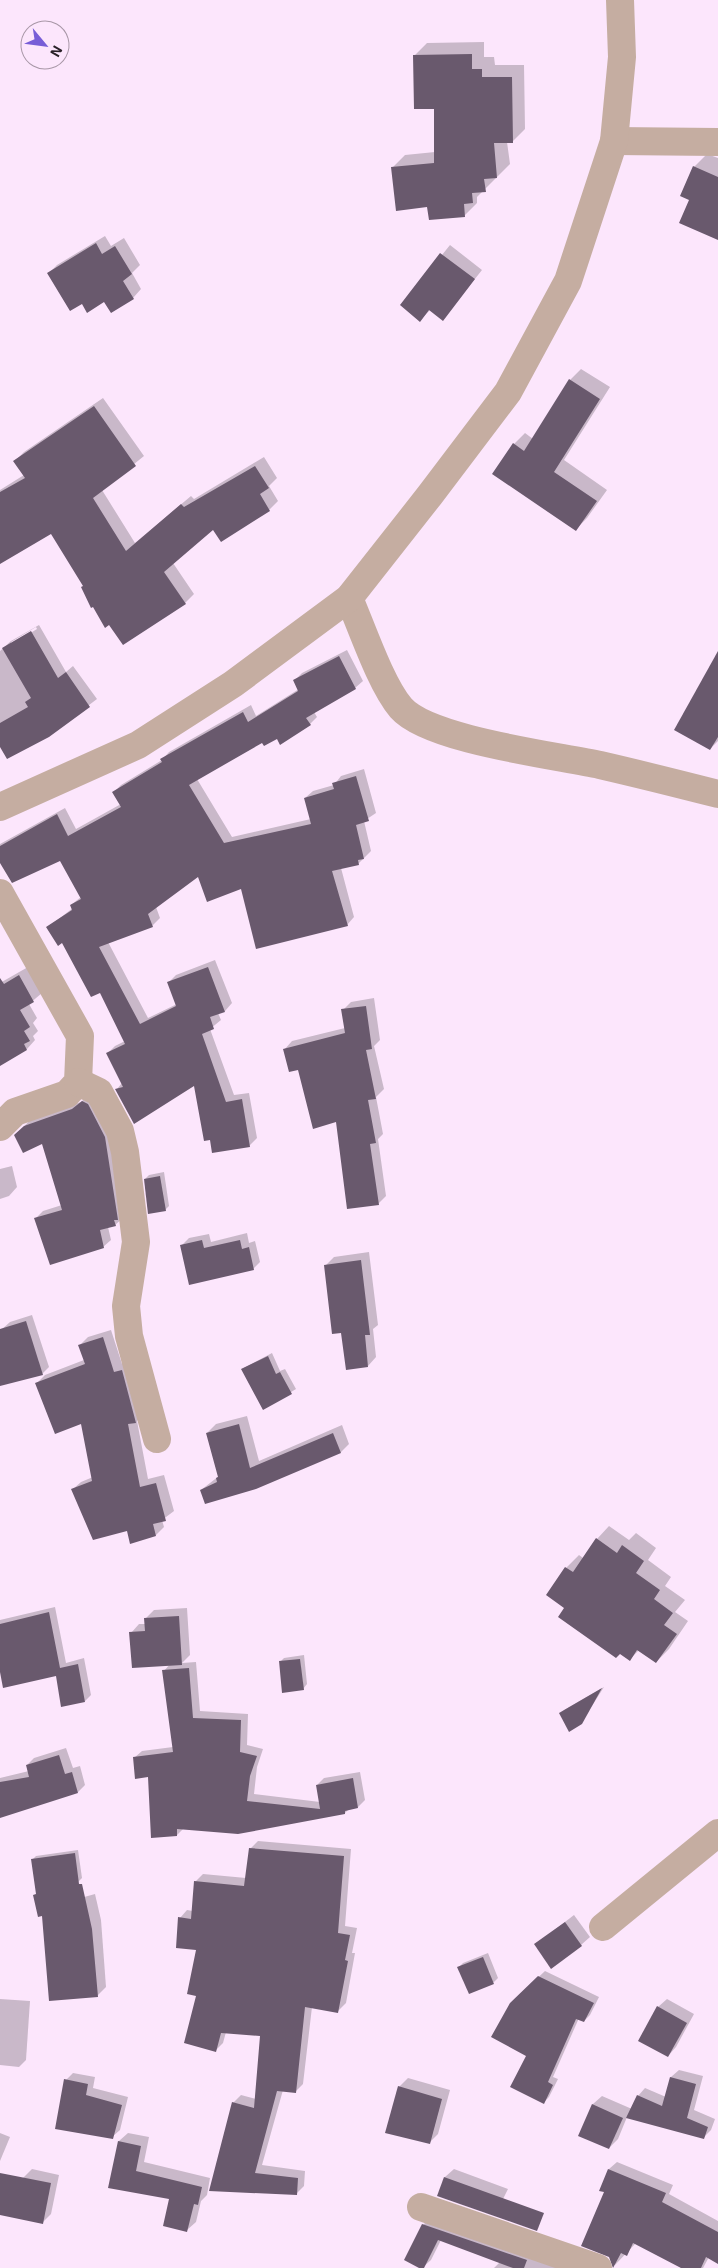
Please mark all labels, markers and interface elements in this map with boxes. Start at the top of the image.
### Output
north arrow [20,20,70,70]
text: N [47,43,67,60]

